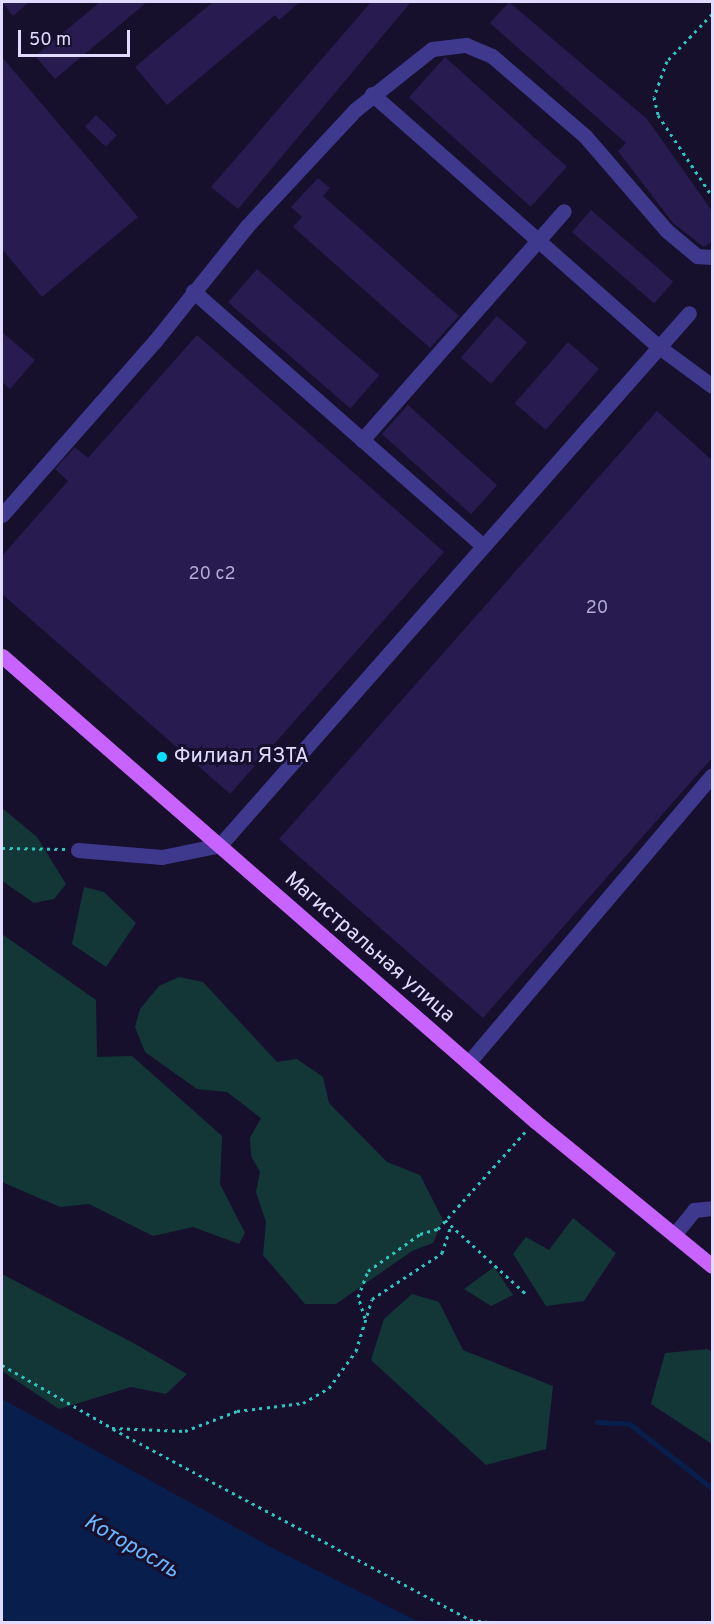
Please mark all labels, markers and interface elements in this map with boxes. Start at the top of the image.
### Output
scale bar [21,18,134,56]
text: 50 m [29,29,71,52]
house number: 20 с2 [189,564,235,586]
house number: 20 [586,598,608,620]
place label: Филиал ЯЗТА [174,744,309,770]
marker: Филиал ЯЗТА [155,750,169,764]
street label: Магистральная улица [279,867,459,1029]
water label: Которосль [79,1509,183,1585]

